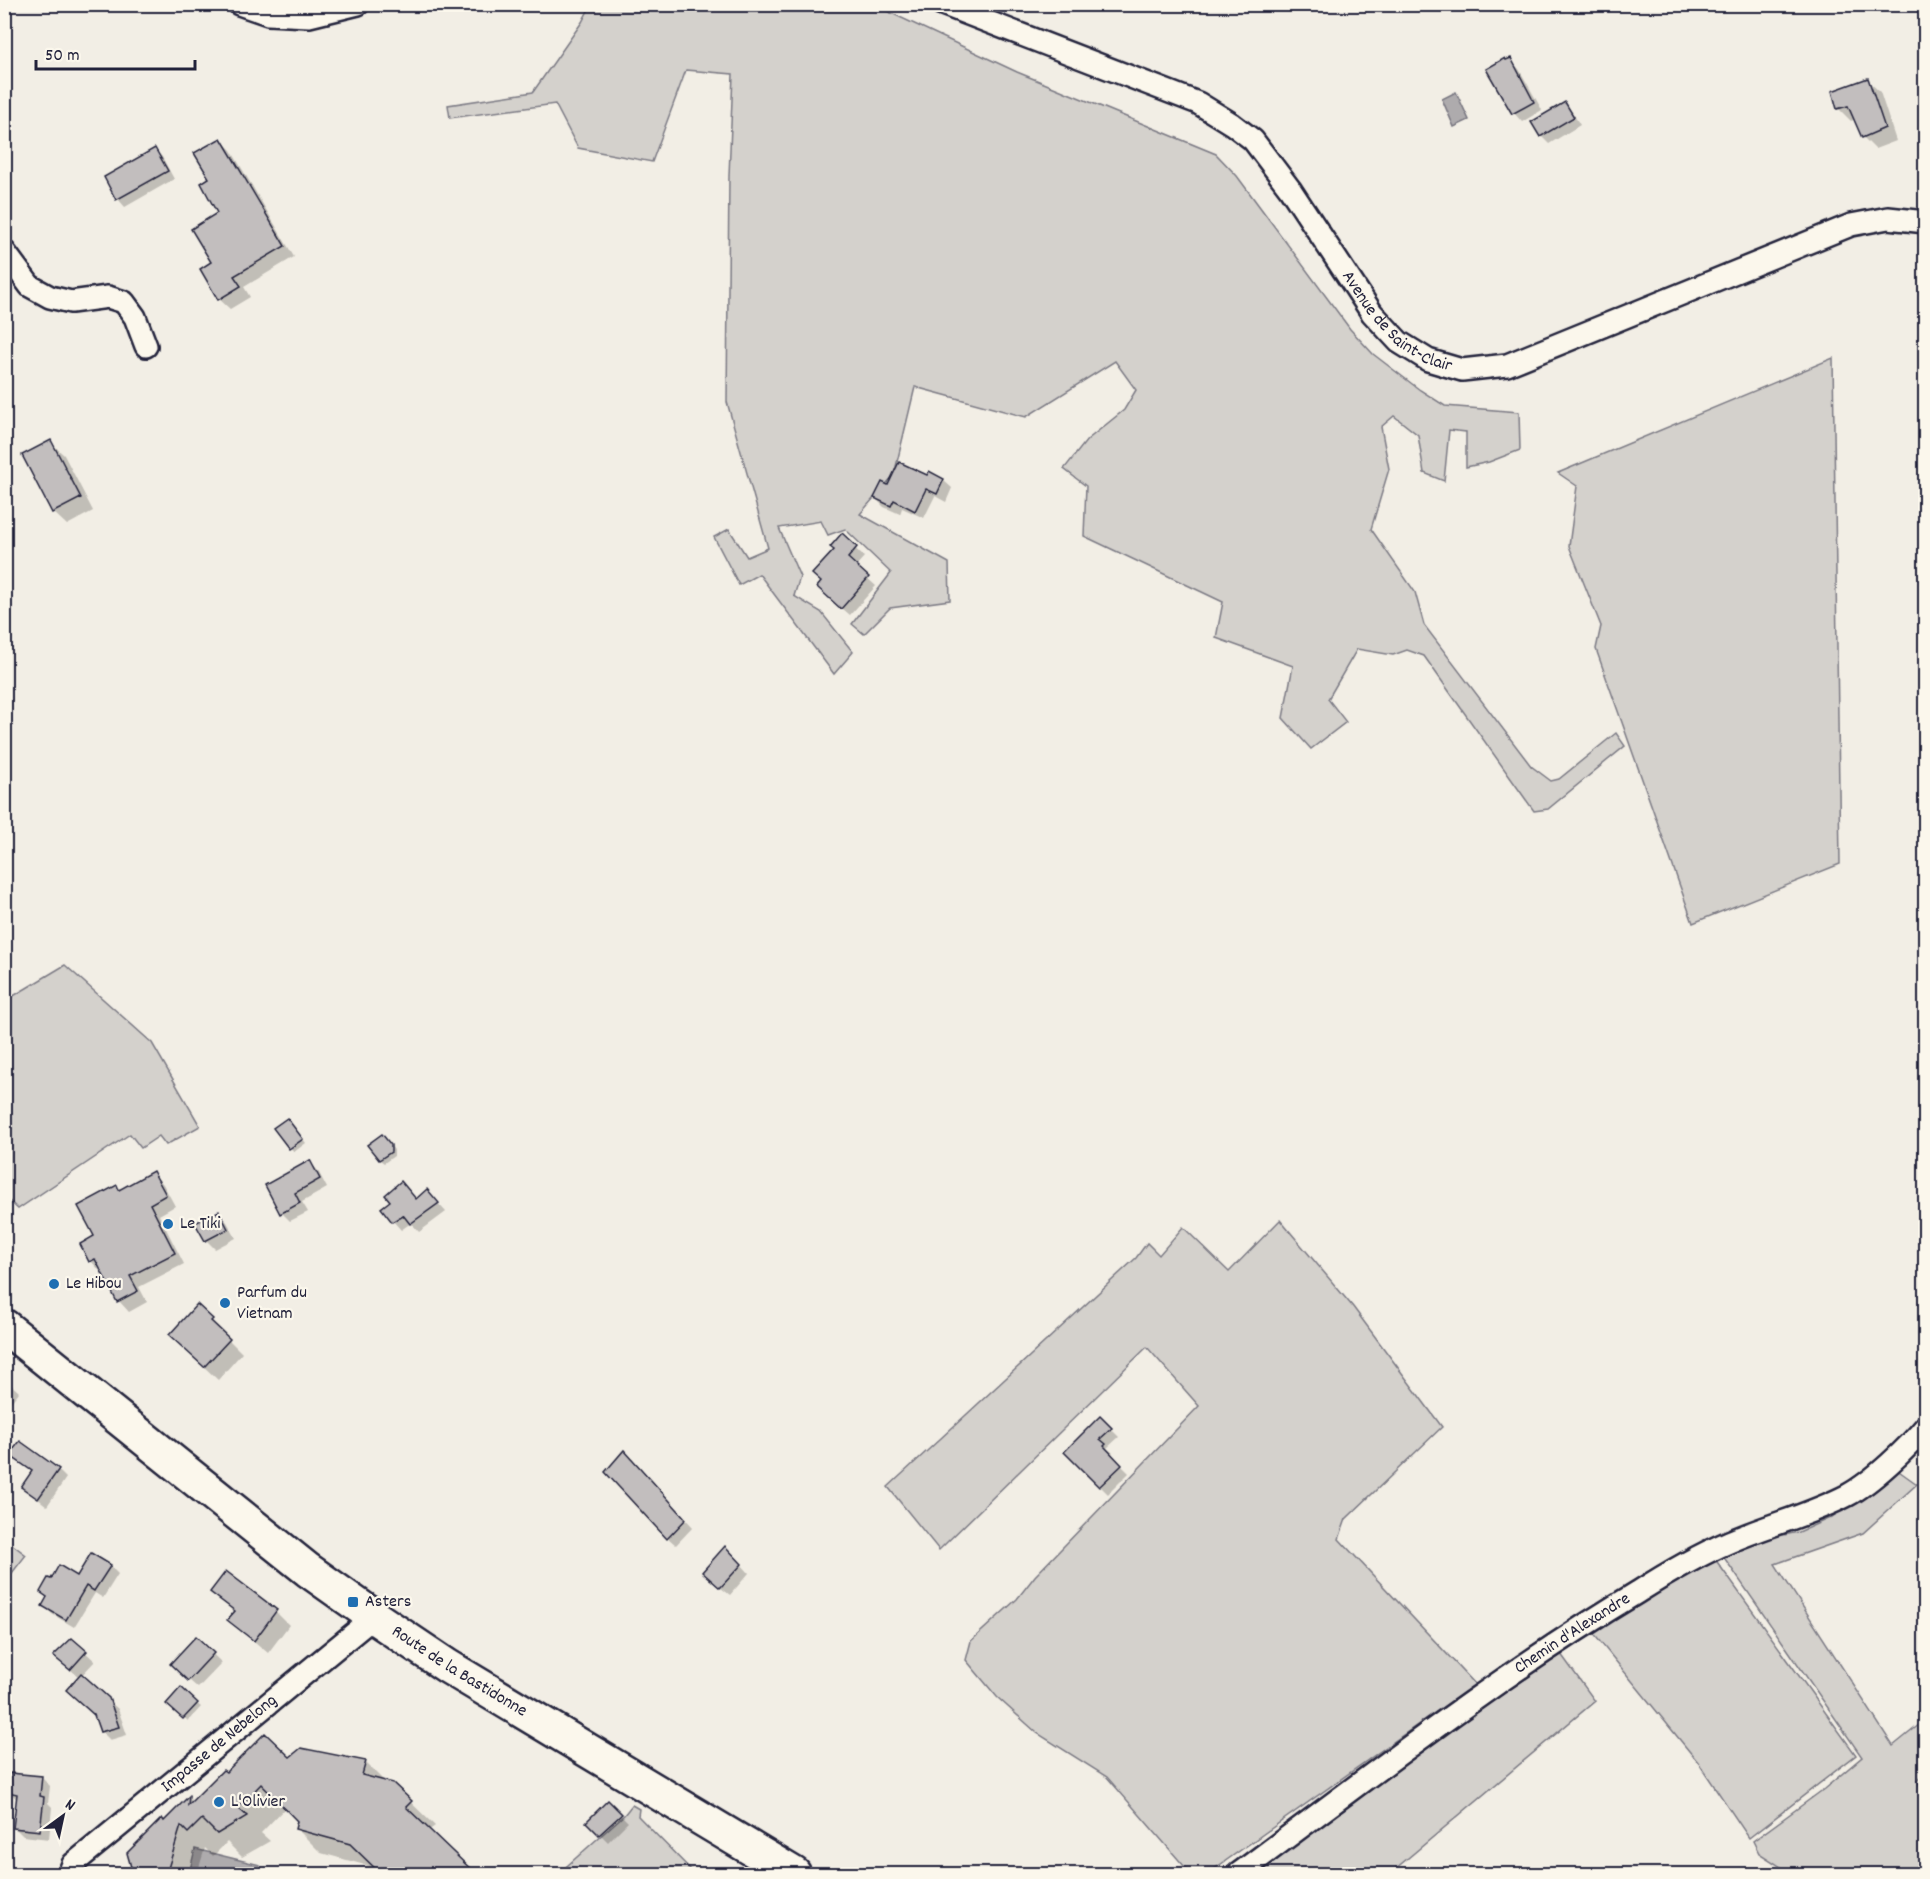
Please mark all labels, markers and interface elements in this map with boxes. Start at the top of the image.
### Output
scale bar [36,33,195,71]
text: 50 m [45,44,80,69]
street label: Avenue de Saint-Clair [1335,266,1455,379]
place label: Le Tiki [180,1212,221,1237]
marker: Le Tiki [161,1217,175,1231]
place label: Le Hibou [66,1272,121,1297]
marker: Le Hibou [47,1277,61,1291]
place label: Parfum du Vietnam [237,1281,307,1327]
marker: Parfum du Vietnam [218,1296,232,1310]
street label: Chemin d'Alexandre [1510,1587,1635,1681]
place label: Asters [365,1590,411,1615]
marker: Asters [346,1595,360,1609]
street label: Route de la Bastidonne [386,1619,532,1724]
street label: Impasse de Nebelong [156,1689,283,1799]
north arrow [33,1786,93,1846]
place label: L'Olivier [231,1790,286,1815]
text: N [60,1794,79,1817]
marker: L'Olivier [212,1795,226,1809]

